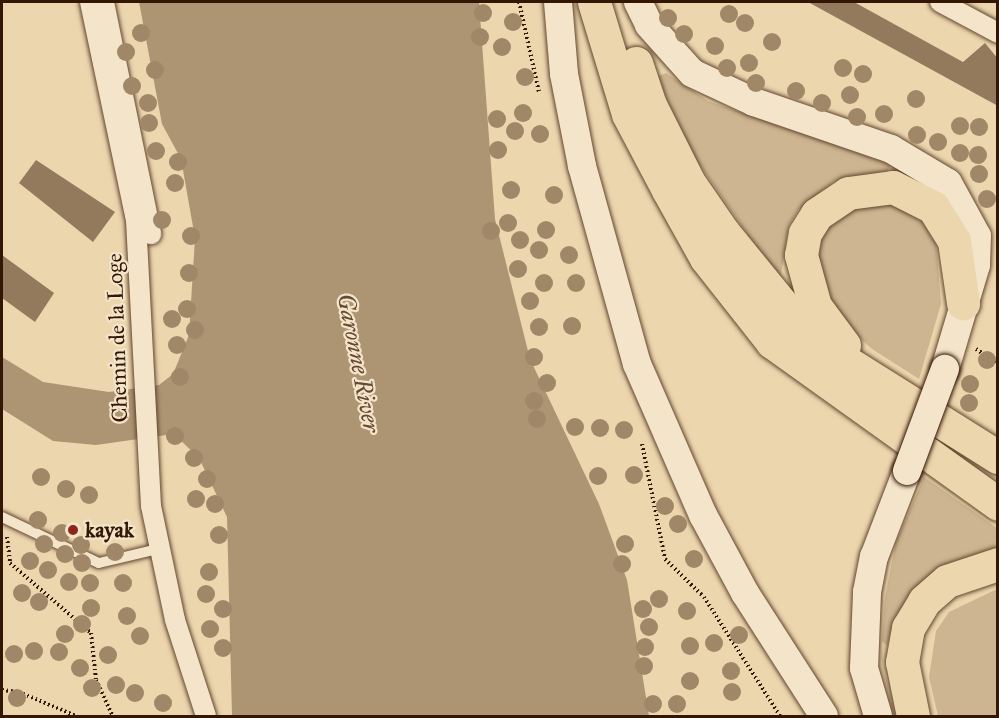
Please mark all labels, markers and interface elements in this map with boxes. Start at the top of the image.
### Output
street label: Chemin de la Loge [101,253,133,423]
water label: Garonne River [330,291,386,435]
place label: kayak [85,517,134,543]
marker: kayak [66,523,80,537]

